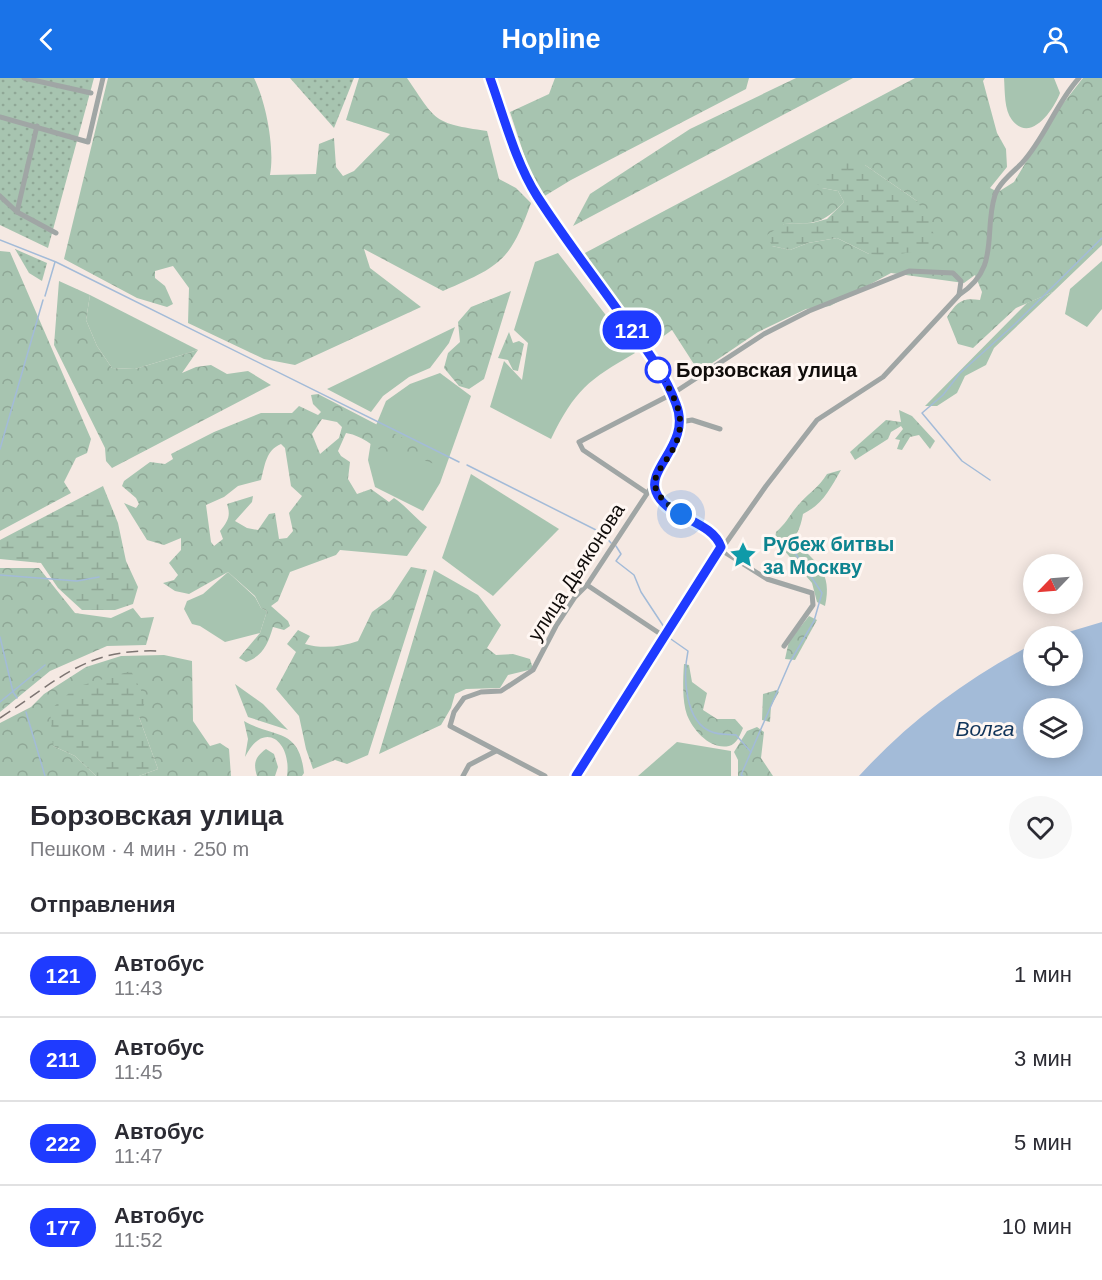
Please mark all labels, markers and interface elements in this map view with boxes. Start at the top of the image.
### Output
icon: back [30,23,63,56]
icon: person [1039,23,1072,56]
text: Hopline [502,24,601,54]
line badge: 121 [598,310,666,350]
text: 121 [614,319,650,342]
marker: Борзовская улица [645,357,671,383]
place label: Борзовская улица [676,359,858,381]
street label: улица Дьяконова [523,499,629,645]
your location [666,499,696,529]
place label: Рубеж битвы за Москву [763,533,894,578]
place icon: Рубеж битвы за Москву [728,540,758,570]
north arrow [1023,554,1083,614]
map controls [1023,554,1083,758]
button: locate [1023,626,1083,686]
button: layers [1023,698,1083,758]
water label: Волга [956,717,1014,740]
button: heart [1009,796,1072,859]
text: Борзовская улица [30,800,283,831]
text: Пешком · 4 мин · 250 m [30,838,249,860]
text: Отправления [30,892,176,917]
text: Автобус [114,951,204,976]
text: 1 мин [1014,962,1072,987]
text: 121 [45,964,81,987]
text: 11:43 [114,977,163,999]
text: Автобус [114,1035,204,1060]
text: 3 мин [1014,1046,1072,1071]
text: 211 [46,1048,80,1071]
text: 11:45 [114,1061,163,1083]
text: Автобус [114,1119,204,1144]
text: 5 мин [1014,1130,1072,1155]
text: 222 [45,1132,81,1155]
text: 11:47 [114,1145,163,1167]
text: Автобус [114,1203,204,1228]
text: 10 мин [1002,1214,1072,1239]
text: 177 [45,1216,81,1239]
text: 11:52 [114,1229,163,1251]

